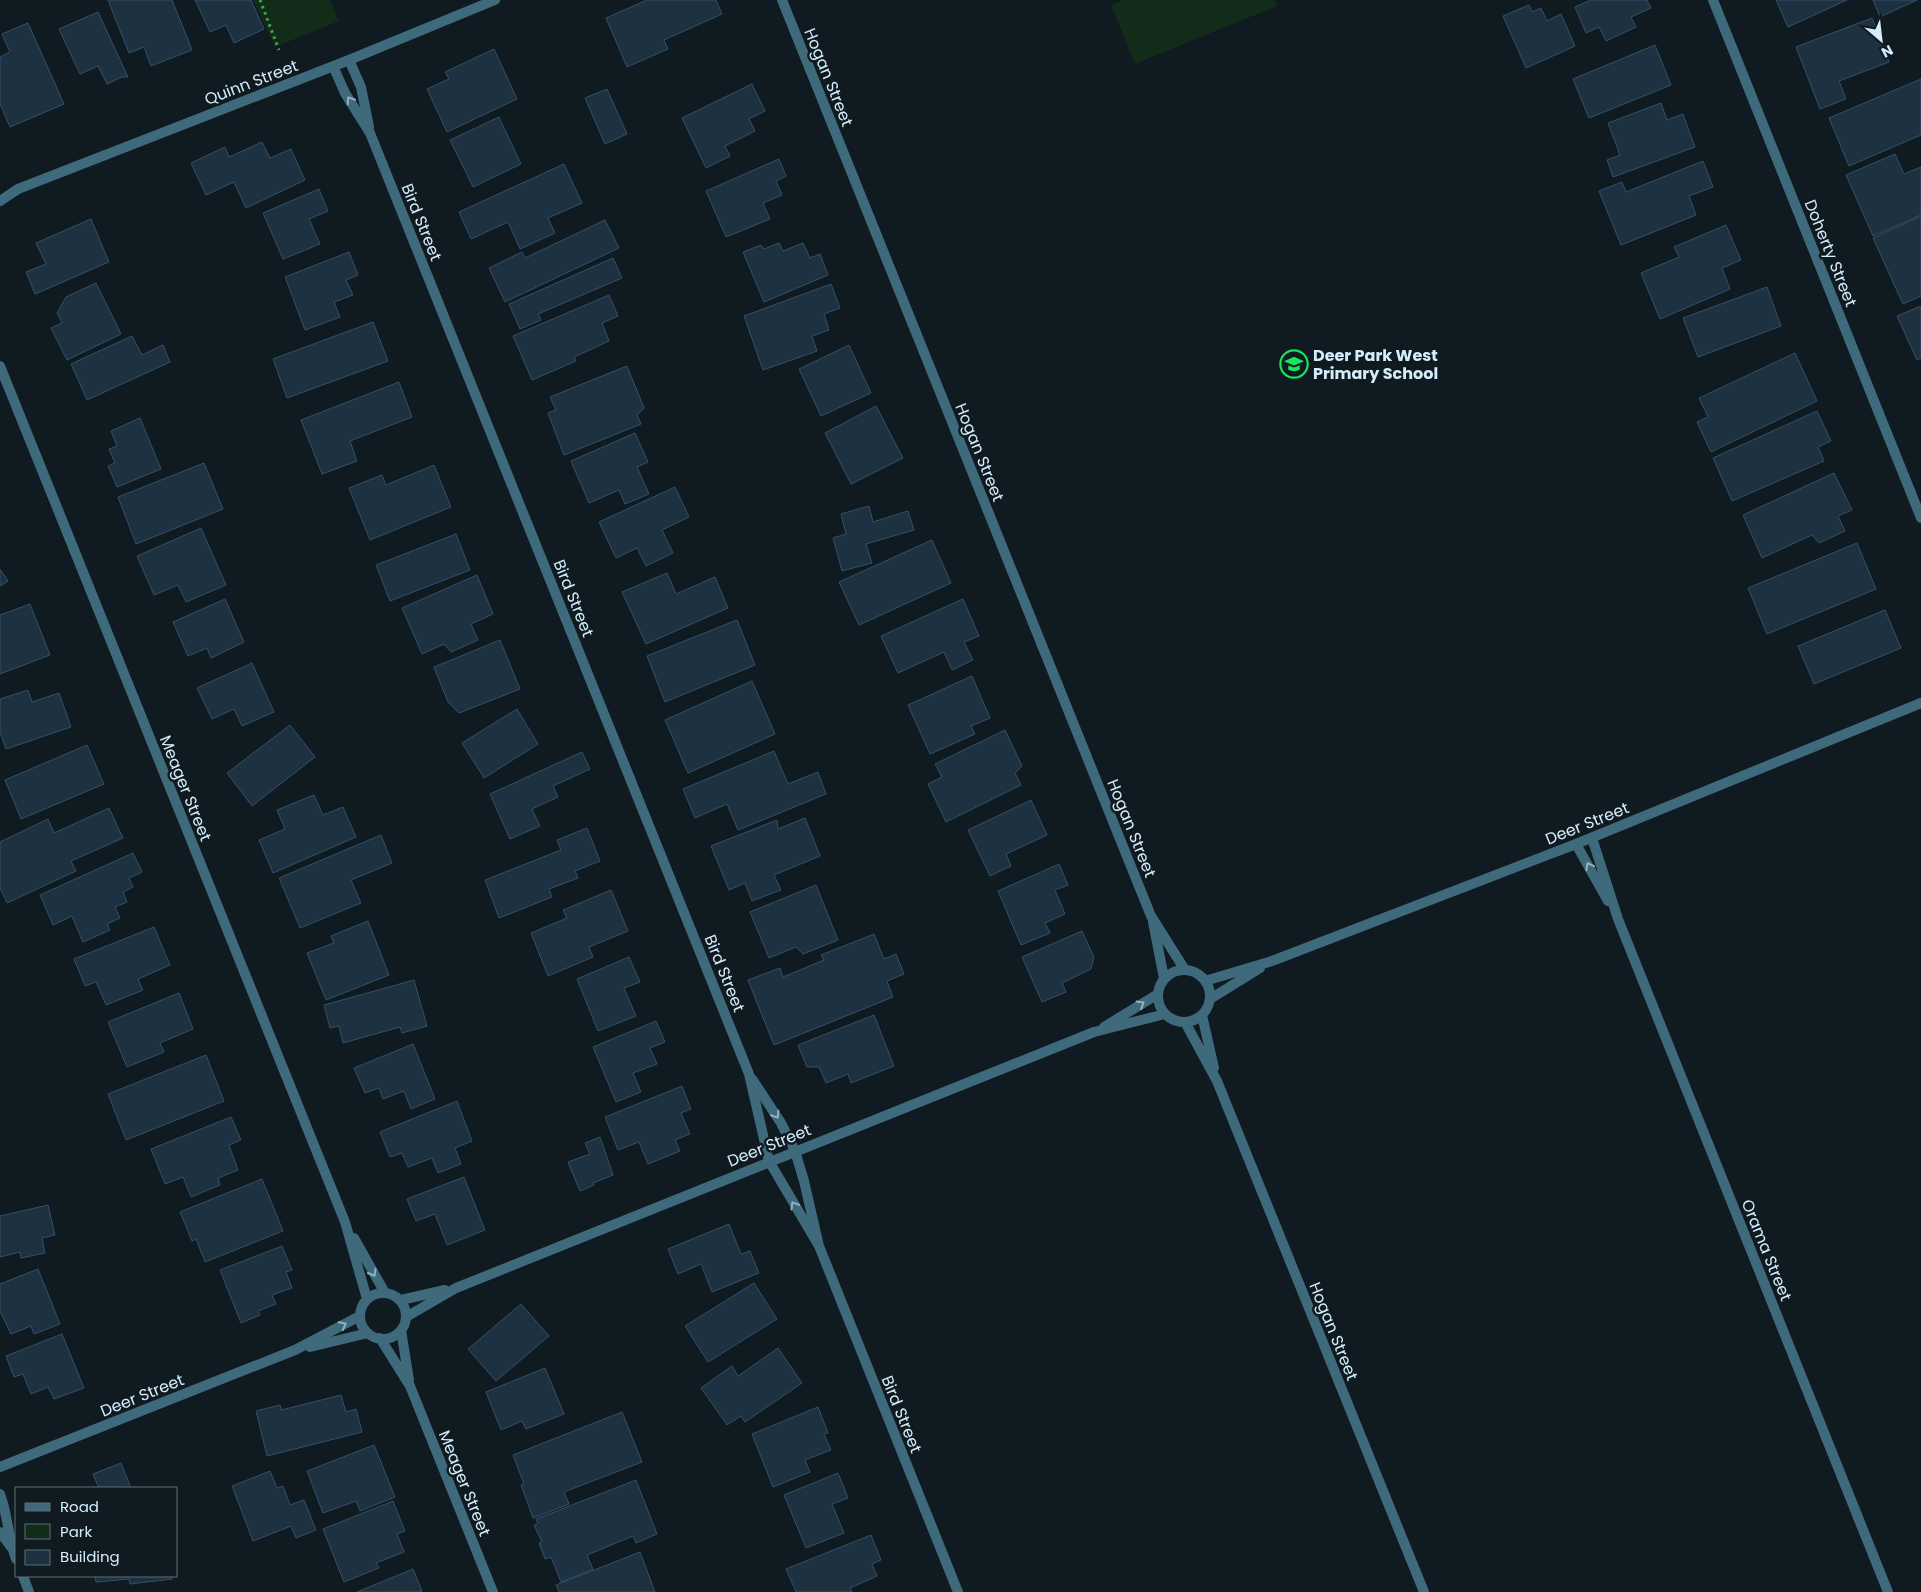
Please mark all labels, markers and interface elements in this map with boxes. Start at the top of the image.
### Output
north arrow [1856,15,1906,65]
street label: Hogan Street [798,25,859,130]
text: N [1878,40,1896,63]
street label: Quinn Street [201,54,301,111]
one-way arrow [346,97,356,106]
street label: Bird Street [396,180,448,265]
street label: Doherty Street [1799,196,1863,310]
place label: Deer Park West Primary School [1313,344,1438,385]
school or university icon: Deer Park West Primary School [1279,349,1309,379]
street label: Hogan Street [949,400,1010,505]
street label: Bird Street [548,556,600,641]
street label: Meager Street [154,732,217,845]
street label: Hogan Street [1101,776,1162,881]
street label: Deer Street [1542,796,1633,851]
one-way arrow [1585,863,1595,872]
street label: Bird Street [699,931,751,1016]
one-way arrow [1135,1000,1144,1010]
one-way arrow [770,1109,779,1118]
street label: Deer Street [724,1118,815,1173]
street label: Orama Street [1736,1196,1797,1305]
one-way arrow [790,1201,800,1210]
one-way arrow [367,1267,377,1276]
street label: Hogan Street [1303,1279,1364,1384]
one-way arrow [338,1321,347,1331]
street label: Deer Street [97,1368,188,1423]
street label: Bird Street [876,1372,928,1457]
street label: Meager Street [433,1427,496,1540]
legend [15,1487,178,1577]
text: Road [60,1496,99,1517]
text: Park [60,1521,92,1542]
text: Building [60,1546,120,1567]

